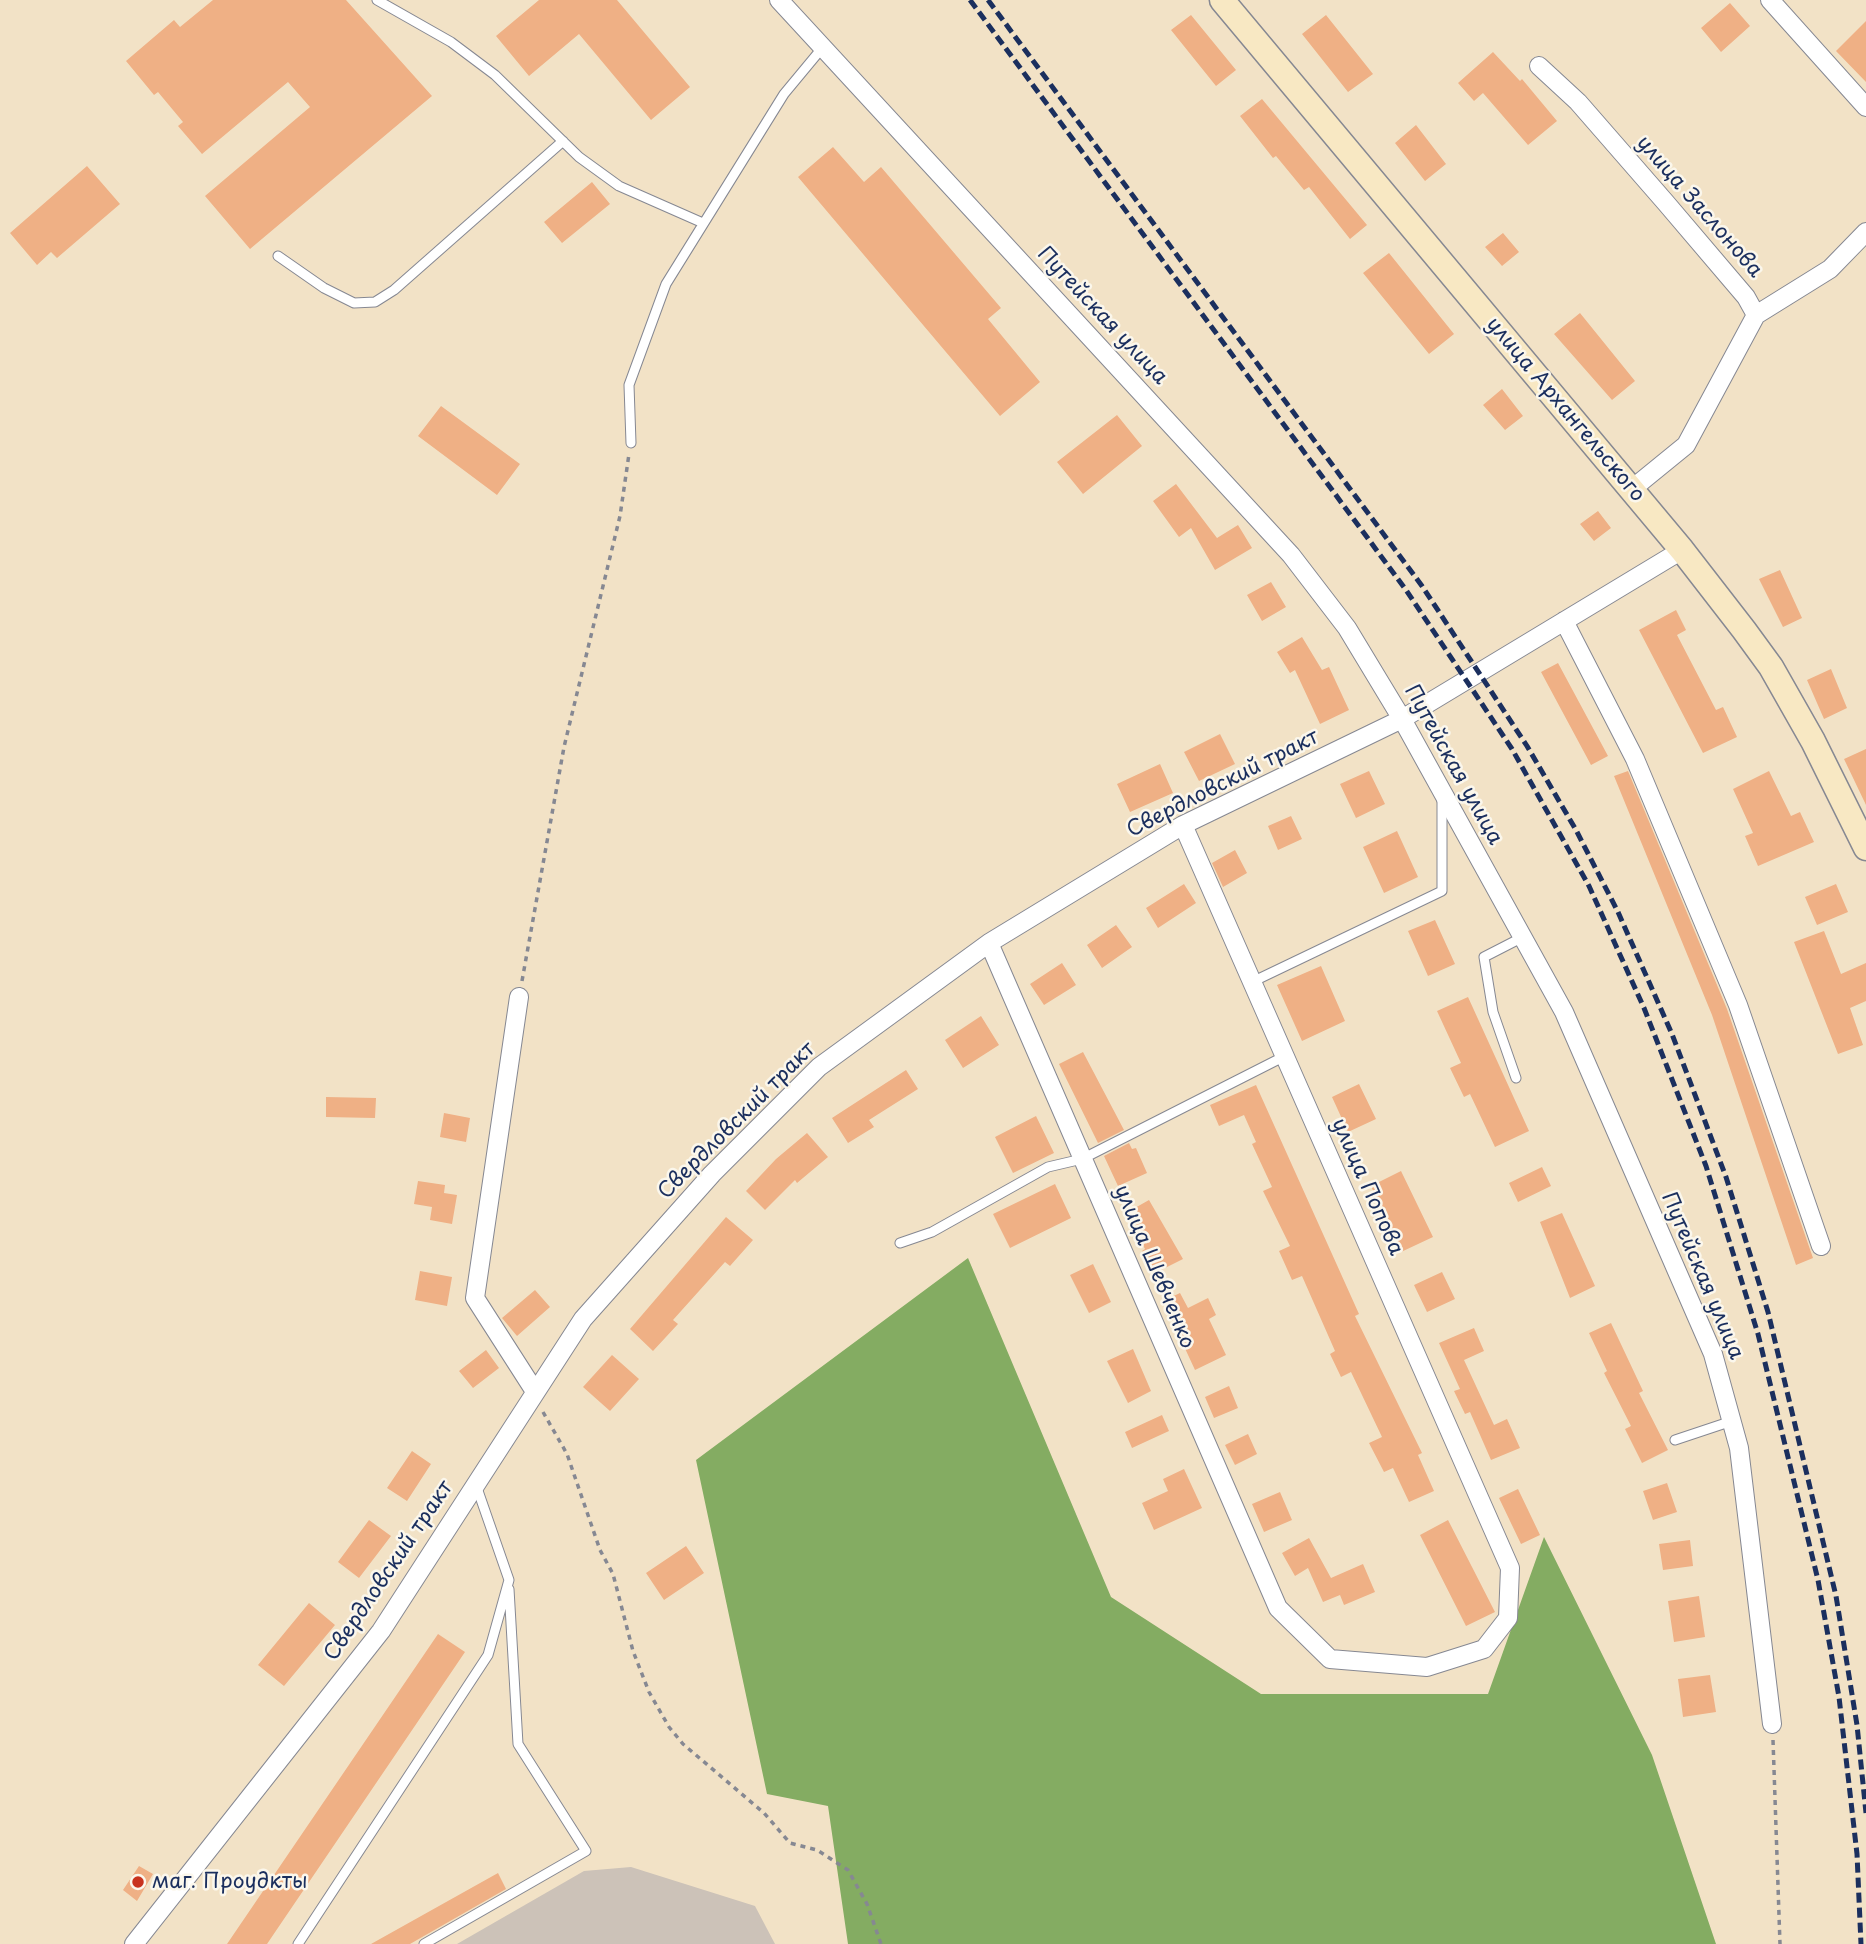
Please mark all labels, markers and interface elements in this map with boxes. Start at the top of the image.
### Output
street label: улица Заслонова [1631,131,1767,283]
street label: Путейская улица [1032,242,1172,390]
street label: улица Архангельского [1480,313,1650,507]
street label: Путейская улица [1399,681,1507,849]
street label: Свердловский тракт [1123,725,1323,843]
street label: Свердловский тракт [653,1037,821,1205]
street label: улица Попова [1326,1115,1408,1259]
street label: улица Шевченко [1108,1181,1200,1353]
street label: Путейская улица [1655,1189,1749,1363]
street label: Свердловский тракт [319,1476,459,1666]
place label: маг. Проудкты [152,1869,307,1895]
marker: маг. Проудкты [130,1874,146,1890]

